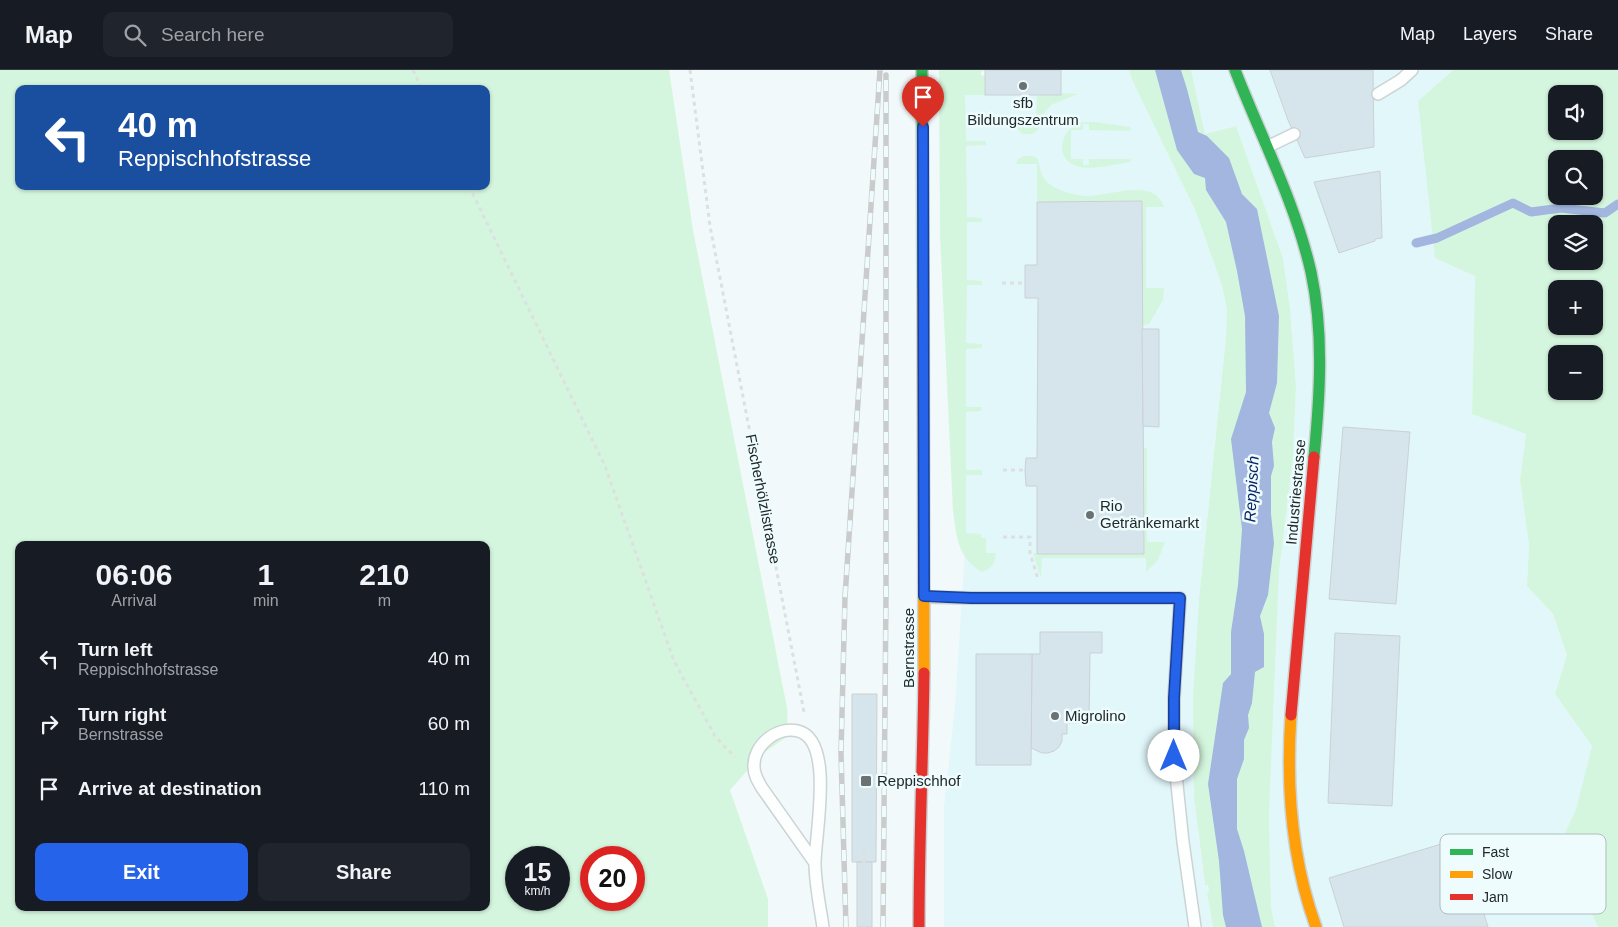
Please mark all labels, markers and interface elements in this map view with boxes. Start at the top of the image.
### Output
search box [103,12,453,57]
text: Map [25,21,73,48]
icon: search [121,21,149,49]
text: Search here [161,24,265,45]
text: Map [1400,24,1435,44]
text: Layers [1463,24,1517,44]
text: Share [1545,24,1593,44]
pin [902,76,944,127]
marker: sfb Bildungszentrum [1017,80,1029,92]
icon: arrive [909,83,937,111]
map controls [1548,85,1603,400]
button: sound [1548,85,1603,140]
place label: sfb Bildungszentrum [967,94,1079,128]
icon: left [35,105,100,170]
text: 40 m [118,105,198,144]
text: Reppischhofstrasse [118,146,311,171]
button: search [1548,150,1603,205]
button: layers [1548,215,1603,270]
button: + [1548,280,1603,335]
button: − [1548,345,1603,400]
street label: Fischerhölzlistrasse [743,433,784,565]
street label: Industriestrasse [1282,438,1309,545]
water label: Reppisch [1241,455,1262,523]
place label: Rio Getränkemarkt [1100,497,1200,531]
marker: Rio Getränkemarkt [1084,509,1096,521]
text: 06:06 [96,558,172,591]
text: 1 [257,558,274,591]
text: 210 [359,558,409,591]
text: Arrival [111,592,157,609]
text: min [253,592,279,609]
text: m [378,592,391,609]
street label: Bernstrasse [900,608,917,688]
text: Turn left [78,639,153,660]
icon: left [35,645,63,673]
text: 40 m [428,648,470,669]
text: Reppischhofstrasse [78,661,219,678]
text: Turn right [78,704,166,725]
place label: Migrolino [1065,707,1126,724]
icon: right [35,710,63,738]
marker: Migrolino [1049,710,1061,722]
text: 60 m [428,713,470,734]
text: Bernstrasse [78,726,163,743]
position arrow [1147,729,1199,781]
place label: Reppischhof [877,772,961,789]
marker: Reppischhof [859,774,873,788]
icon: arrive [35,775,63,803]
text: Arrive at destination [78,778,262,799]
text: 110 m [419,778,470,799]
legend [1440,834,1606,914]
button: Exit [35,843,248,901]
button: Share [258,843,470,901]
text: Fast [1482,844,1509,860]
speed limit sign: 20 [580,846,645,911]
text: 15 [524,858,551,886]
text: Slow [1482,866,1513,882]
text: km/h [524,884,551,898]
text: Jam [1482,889,1508,905]

